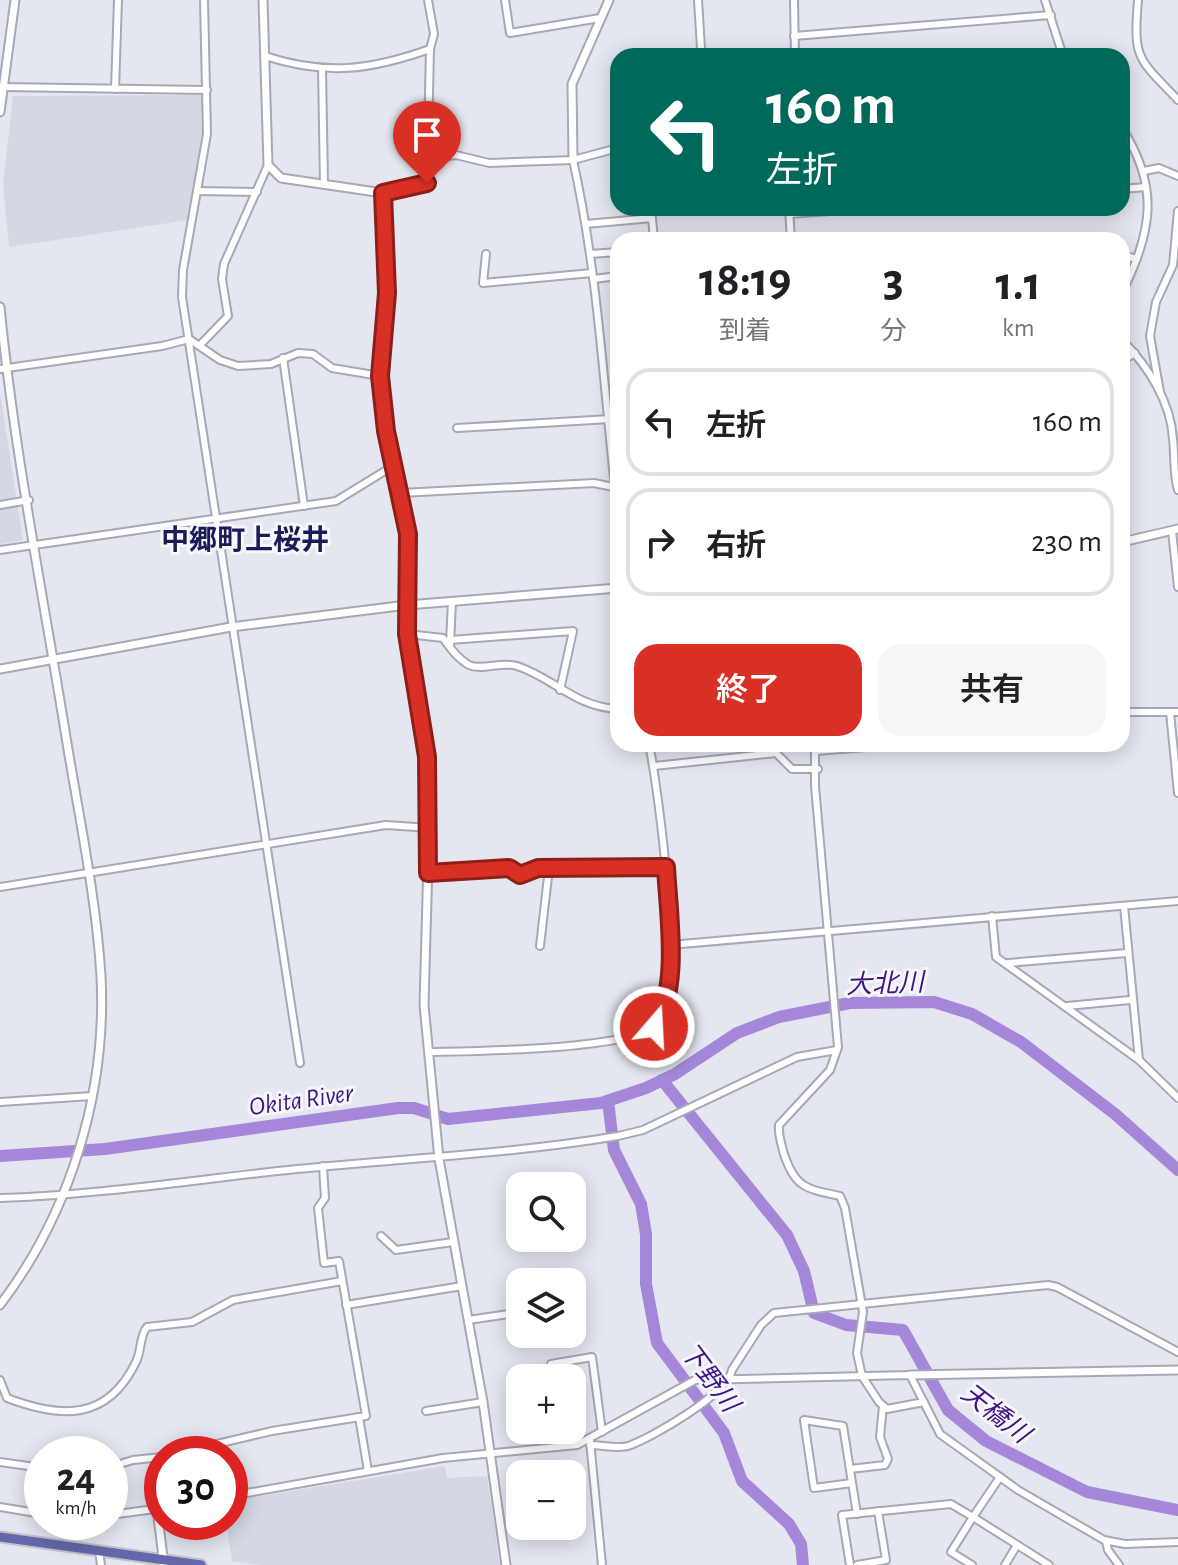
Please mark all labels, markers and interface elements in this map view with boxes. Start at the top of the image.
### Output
text: 160 m [766,78,896,134]
icon: left [634,80,738,184]
pin [393,101,461,183]
icon: arrive [405,113,449,157]
text: 左折 [766,153,838,189]
text: 18:19 [699,257,791,305]
text: 3 [883,257,904,305]
text: 1.1 [995,261,1041,309]
text: km [1002,315,1035,341]
text: 到着 [719,318,771,344]
text: 分 [880,318,906,344]
icon: left [638,400,682,444]
text: 160 m [1033,407,1102,437]
text: 左折 [706,411,766,441]
icon: right [638,520,682,564]
district label: 中郷町上桜井 [161,525,329,555]
text: 230 m [1031,527,1102,557]
text: 右折 [706,531,766,561]
button: 終了 [634,644,862,736]
button: 共有 [878,644,1106,736]
water label: 大北川 [846,969,927,998]
position arrow [612,985,696,1069]
water label: Okita River [247,1080,356,1120]
map controls [506,1172,586,1540]
button: search [506,1172,586,1252]
button: layers [506,1268,586,1348]
water label: 下野川 [675,1339,745,1419]
button: + [506,1364,586,1444]
water label: 天橋川 [957,1379,1037,1450]
speed limit sign: 30 [144,1436,248,1540]
text: 24 [57,1458,95,1498]
button: − [506,1460,586,1540]
text: km/h [55,1498,97,1518]

